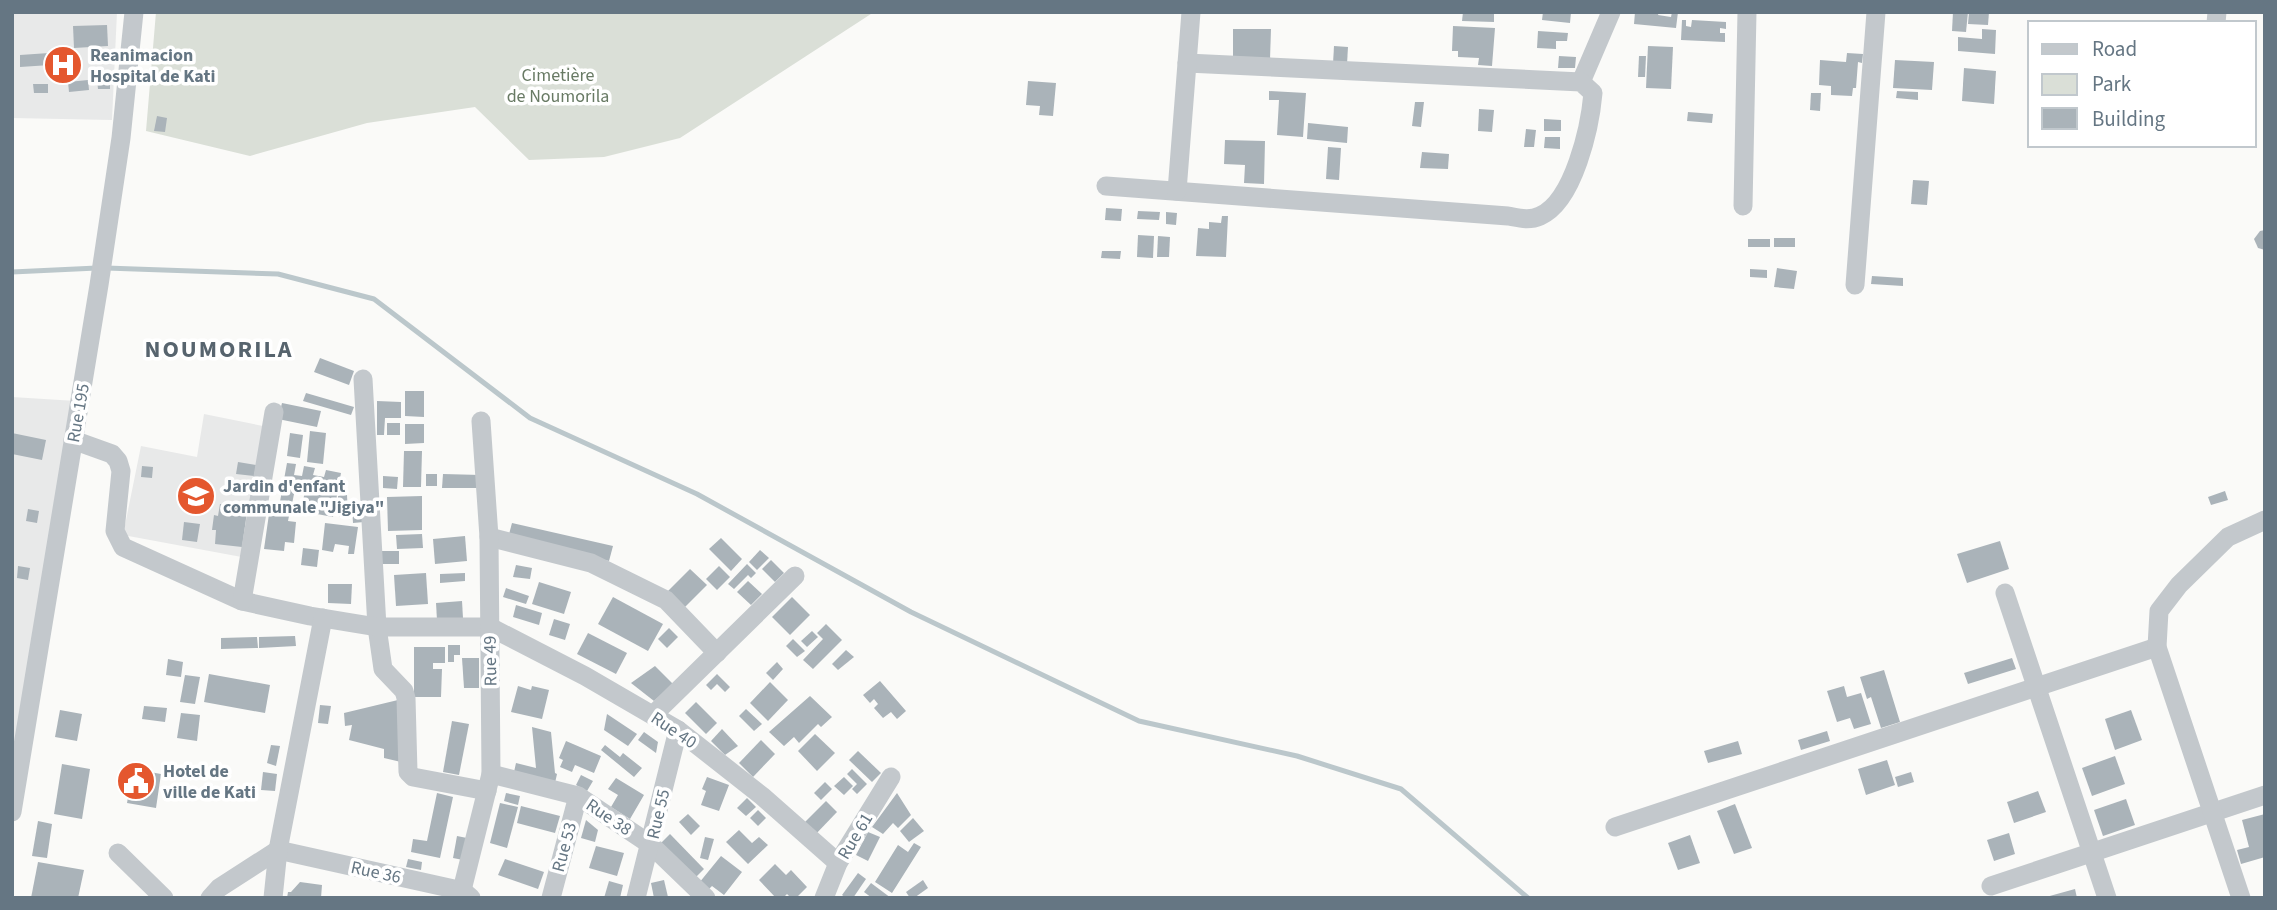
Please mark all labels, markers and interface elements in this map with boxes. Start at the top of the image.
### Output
legend [2028,21,2256,147]
text: Road [2092,34,2137,64]
place label: Reanimacion Hospital de Kati [90,43,215,89]
hospital icon: Reanimacion Hospital de Kati [42,44,84,86]
park label: Cimetière de Noumorila [507,63,609,109]
text: Park [2092,69,2132,99]
text: Building [2092,104,2166,134]
district label: NOUMORILA [144,332,294,367]
street label: Rue 195 [61,382,96,445]
place label: Jardin d'enfant communale "Jigiya" [223,474,384,520]
school or university icon: Jardin d'enfant communale "Jigiya" [175,475,217,517]
street label: Rue 49 [478,636,503,686]
street label: Rue 40 [646,706,702,755]
place label: Hotel de ville de Kati [163,759,256,805]
public building icon: Hotel de ville de Kati [115,760,157,802]
street label: Rue 55 [641,787,676,842]
street label: Rue 38 [581,793,637,842]
street label: Rue 61 [832,808,879,864]
street label: Rue 53 [546,819,583,875]
street label: Rue 36 [349,855,403,890]

